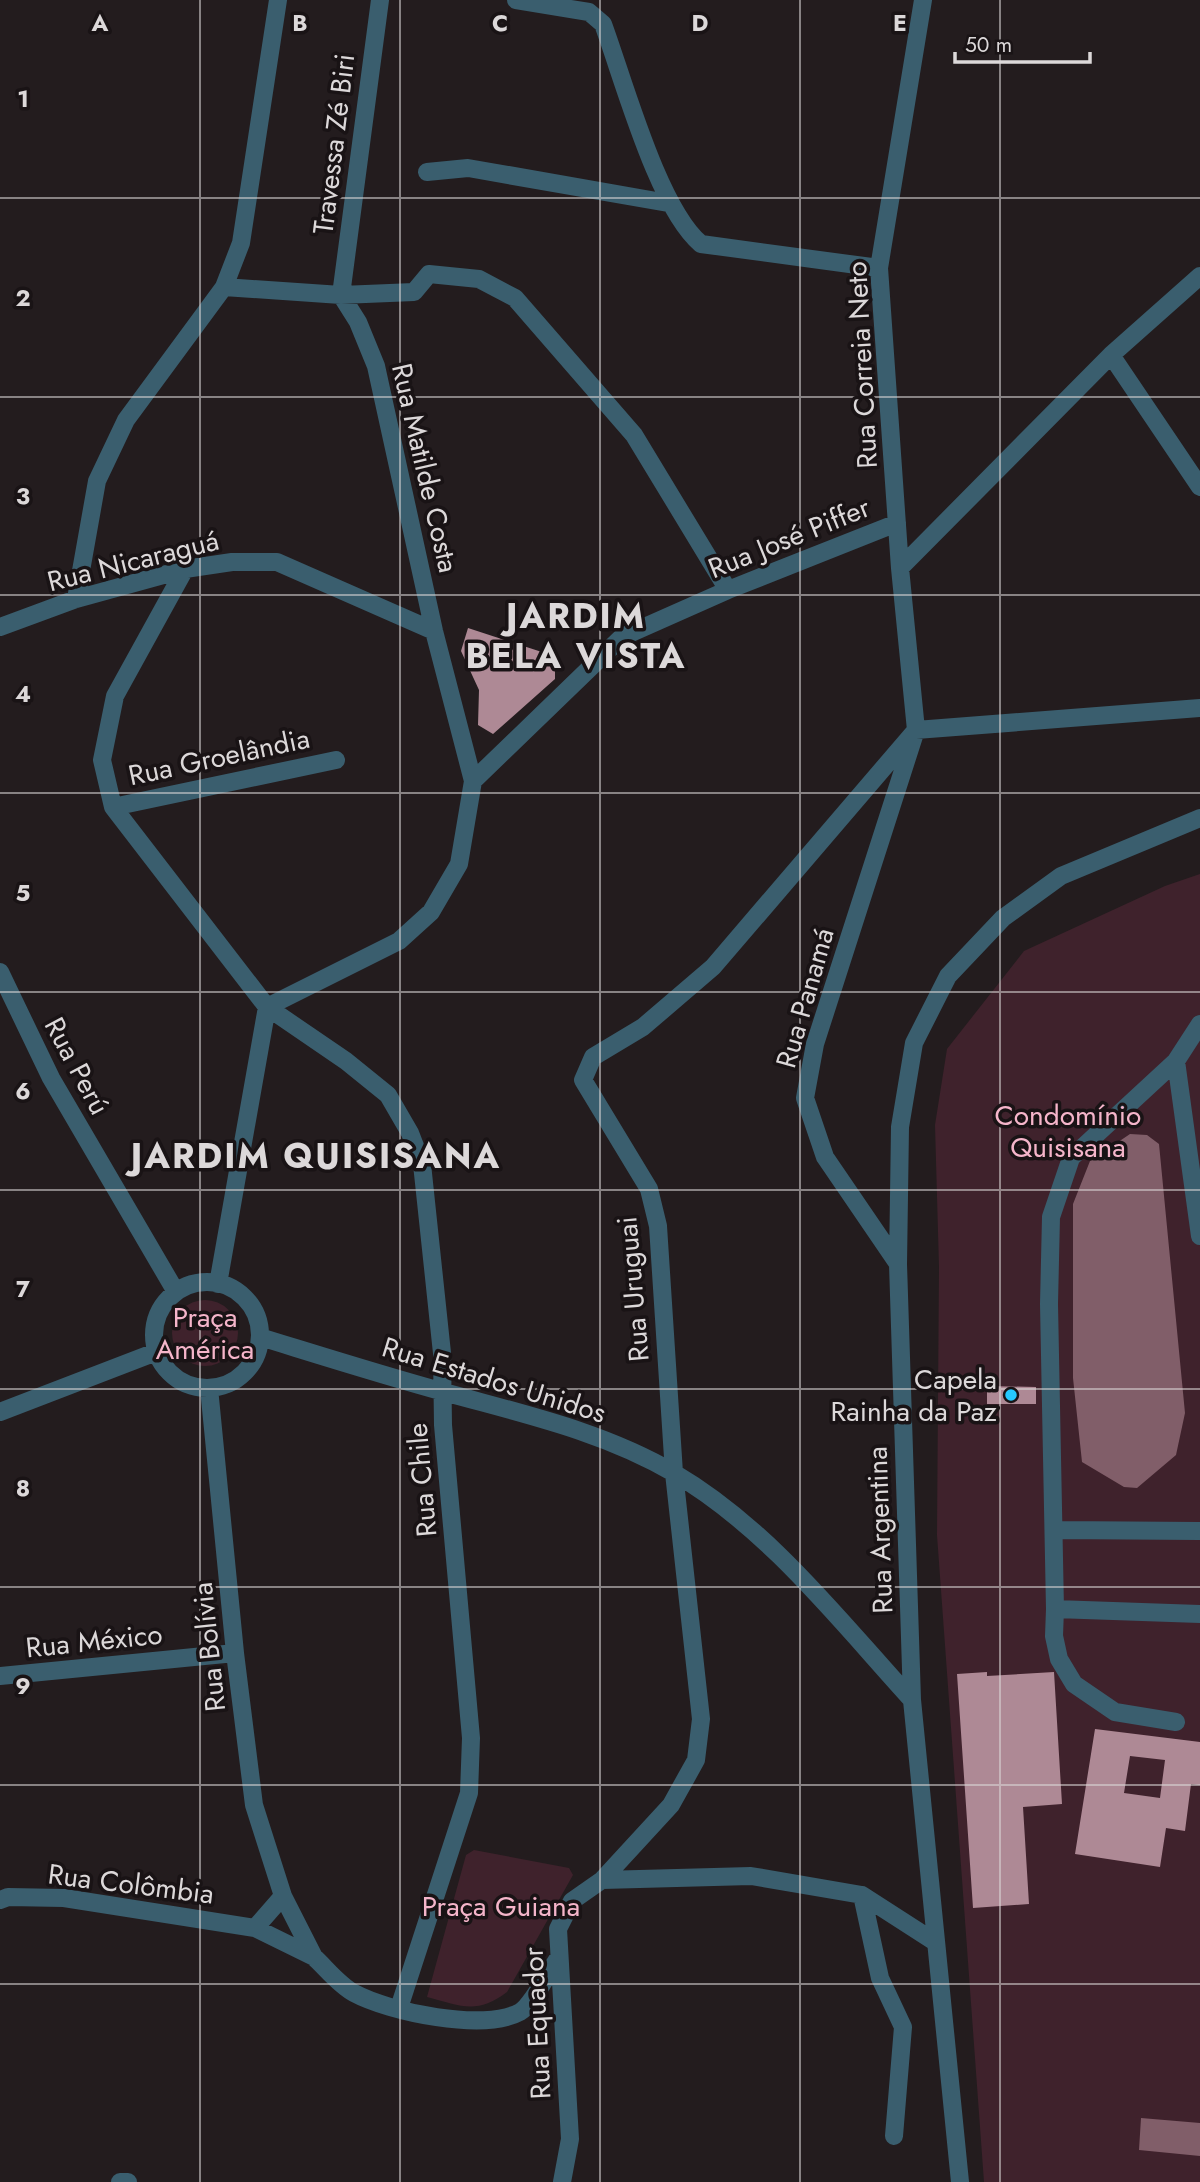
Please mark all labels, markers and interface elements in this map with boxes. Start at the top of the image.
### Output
text: A [91,6,109,40]
text: B [292,6,308,40]
text: C [492,6,508,40]
text: D [692,6,709,40]
text: E [893,6,907,40]
scale bar [955,21,1090,65]
text: 50 m [965,30,1012,60]
street label: Travessa Zé Biri [303,51,365,237]
text: 1 [17,82,29,116]
street label: Rua Correia Neto [836,260,888,470]
text: 2 [15,281,31,315]
street label: Rua Matilde Costa [381,359,469,577]
text: 3 [16,479,30,513]
street label: Rua José Piffer [702,487,876,589]
street label: Rua Nicaraguá [43,520,223,602]
district label: JARDIM BELA VISTA [466,591,686,681]
text: 4 [15,677,31,711]
street label: Rua Groelândia [125,718,313,796]
text: 5 [16,876,30,910]
street label: Rua Panamá [765,923,845,1073]
street label: Rua Perú [34,1010,120,1122]
text: 6 [15,1074,31,1108]
park label: Condomínio Quisisana [995,1095,1141,1168]
district label: JARDIM QUISISANA [125,1131,501,1181]
street label: Rua Uruguai [606,1215,660,1363]
text: 7 [16,1272,30,1306]
park label: Praça América [156,1297,254,1370]
street label: Rua Estados Unidos [377,1326,611,1434]
place label: Capela Rainha da Paz [831,1359,997,1432]
marker: Capela Rainha da Paz [1003,1387,1019,1403]
street label: Rua Chile [397,1421,447,1539]
street label: Rua Argentina [857,1446,903,1614]
text: 8 [16,1471,30,1505]
street label: Rua Bolívia [182,1580,236,1714]
street label: Rua México [24,1613,164,1669]
text: 9 [15,1669,31,1703]
street label: Rua Colômbia [46,1853,216,1915]
park label: Praça Guiana [422,1886,580,1927]
street label: Rua Equador [513,1945,561,2100]

